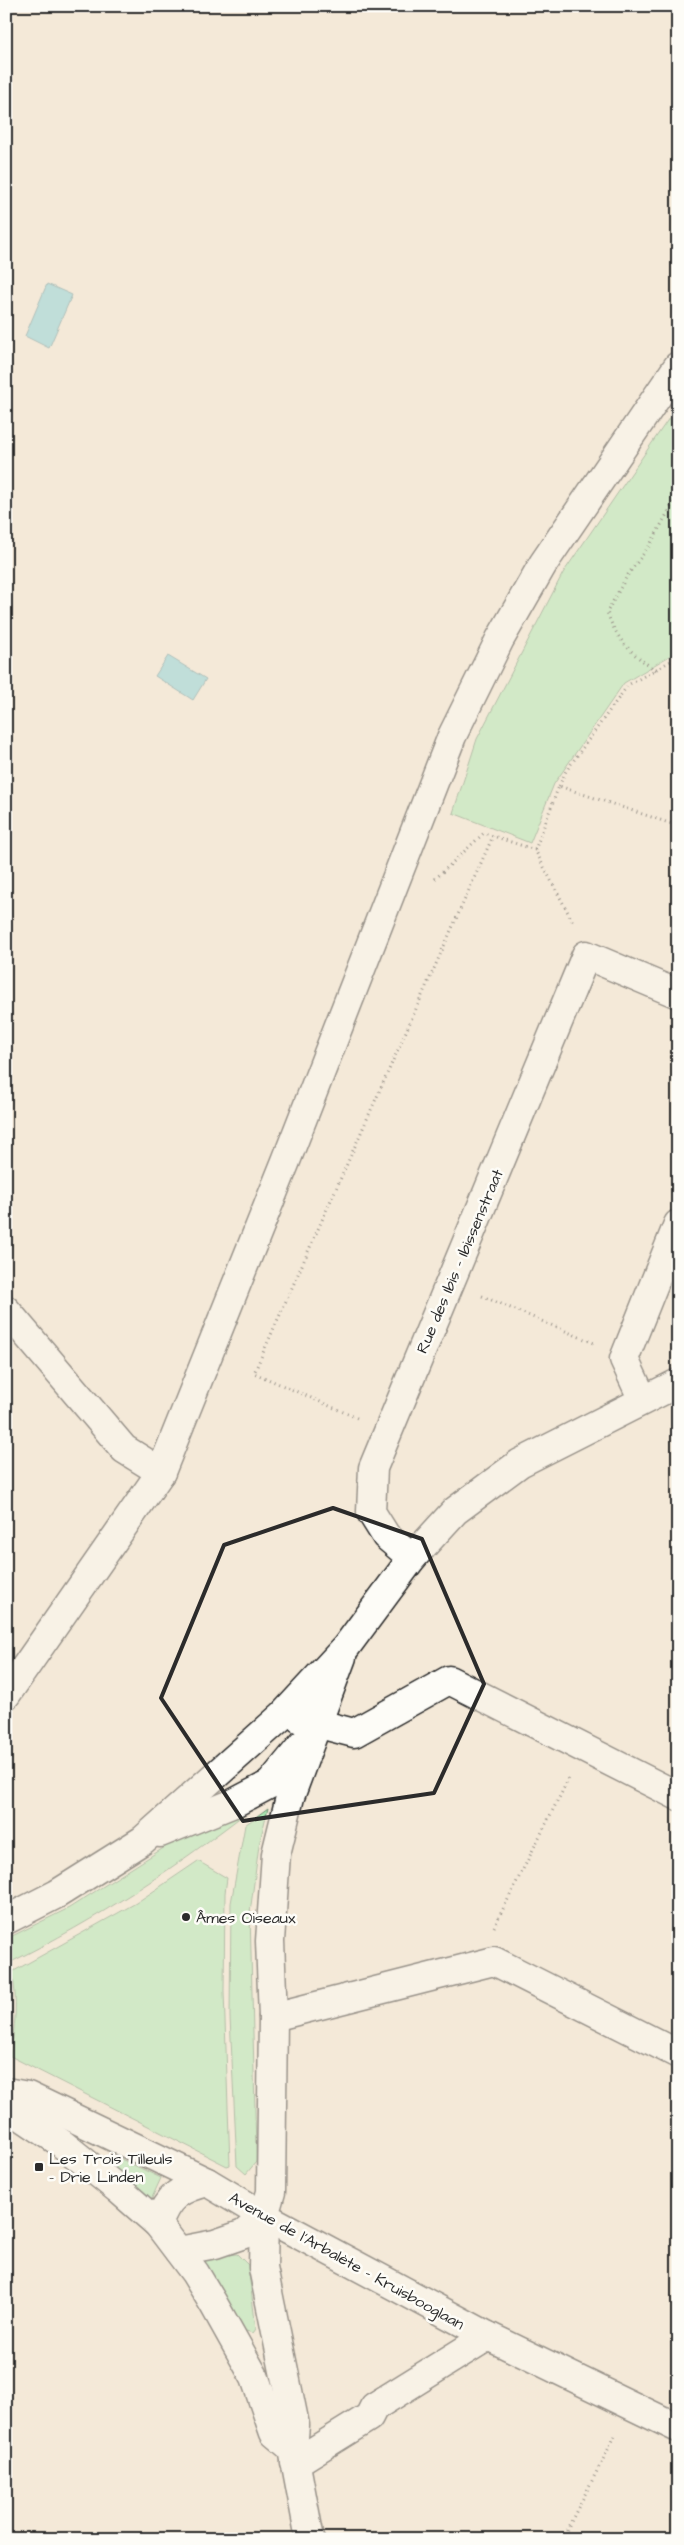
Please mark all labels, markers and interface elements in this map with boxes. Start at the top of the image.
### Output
street label: Rue des Ibis - Ibissenstraat [411,1165,509,1357]
place label: Âmes Oiseaux [196,1907,296,1929]
marker: Âmes Oiseaux [180,1911,192,1923]
place label: Les Trois Tilleuls - Drie Linden [49,2148,173,2188]
marker: Les Trois Tilleuls - Drie Linden [33,2161,45,2173]
street label: Avenue de l'Arbalète - Kruisbooglaan [224,2187,468,2336]

